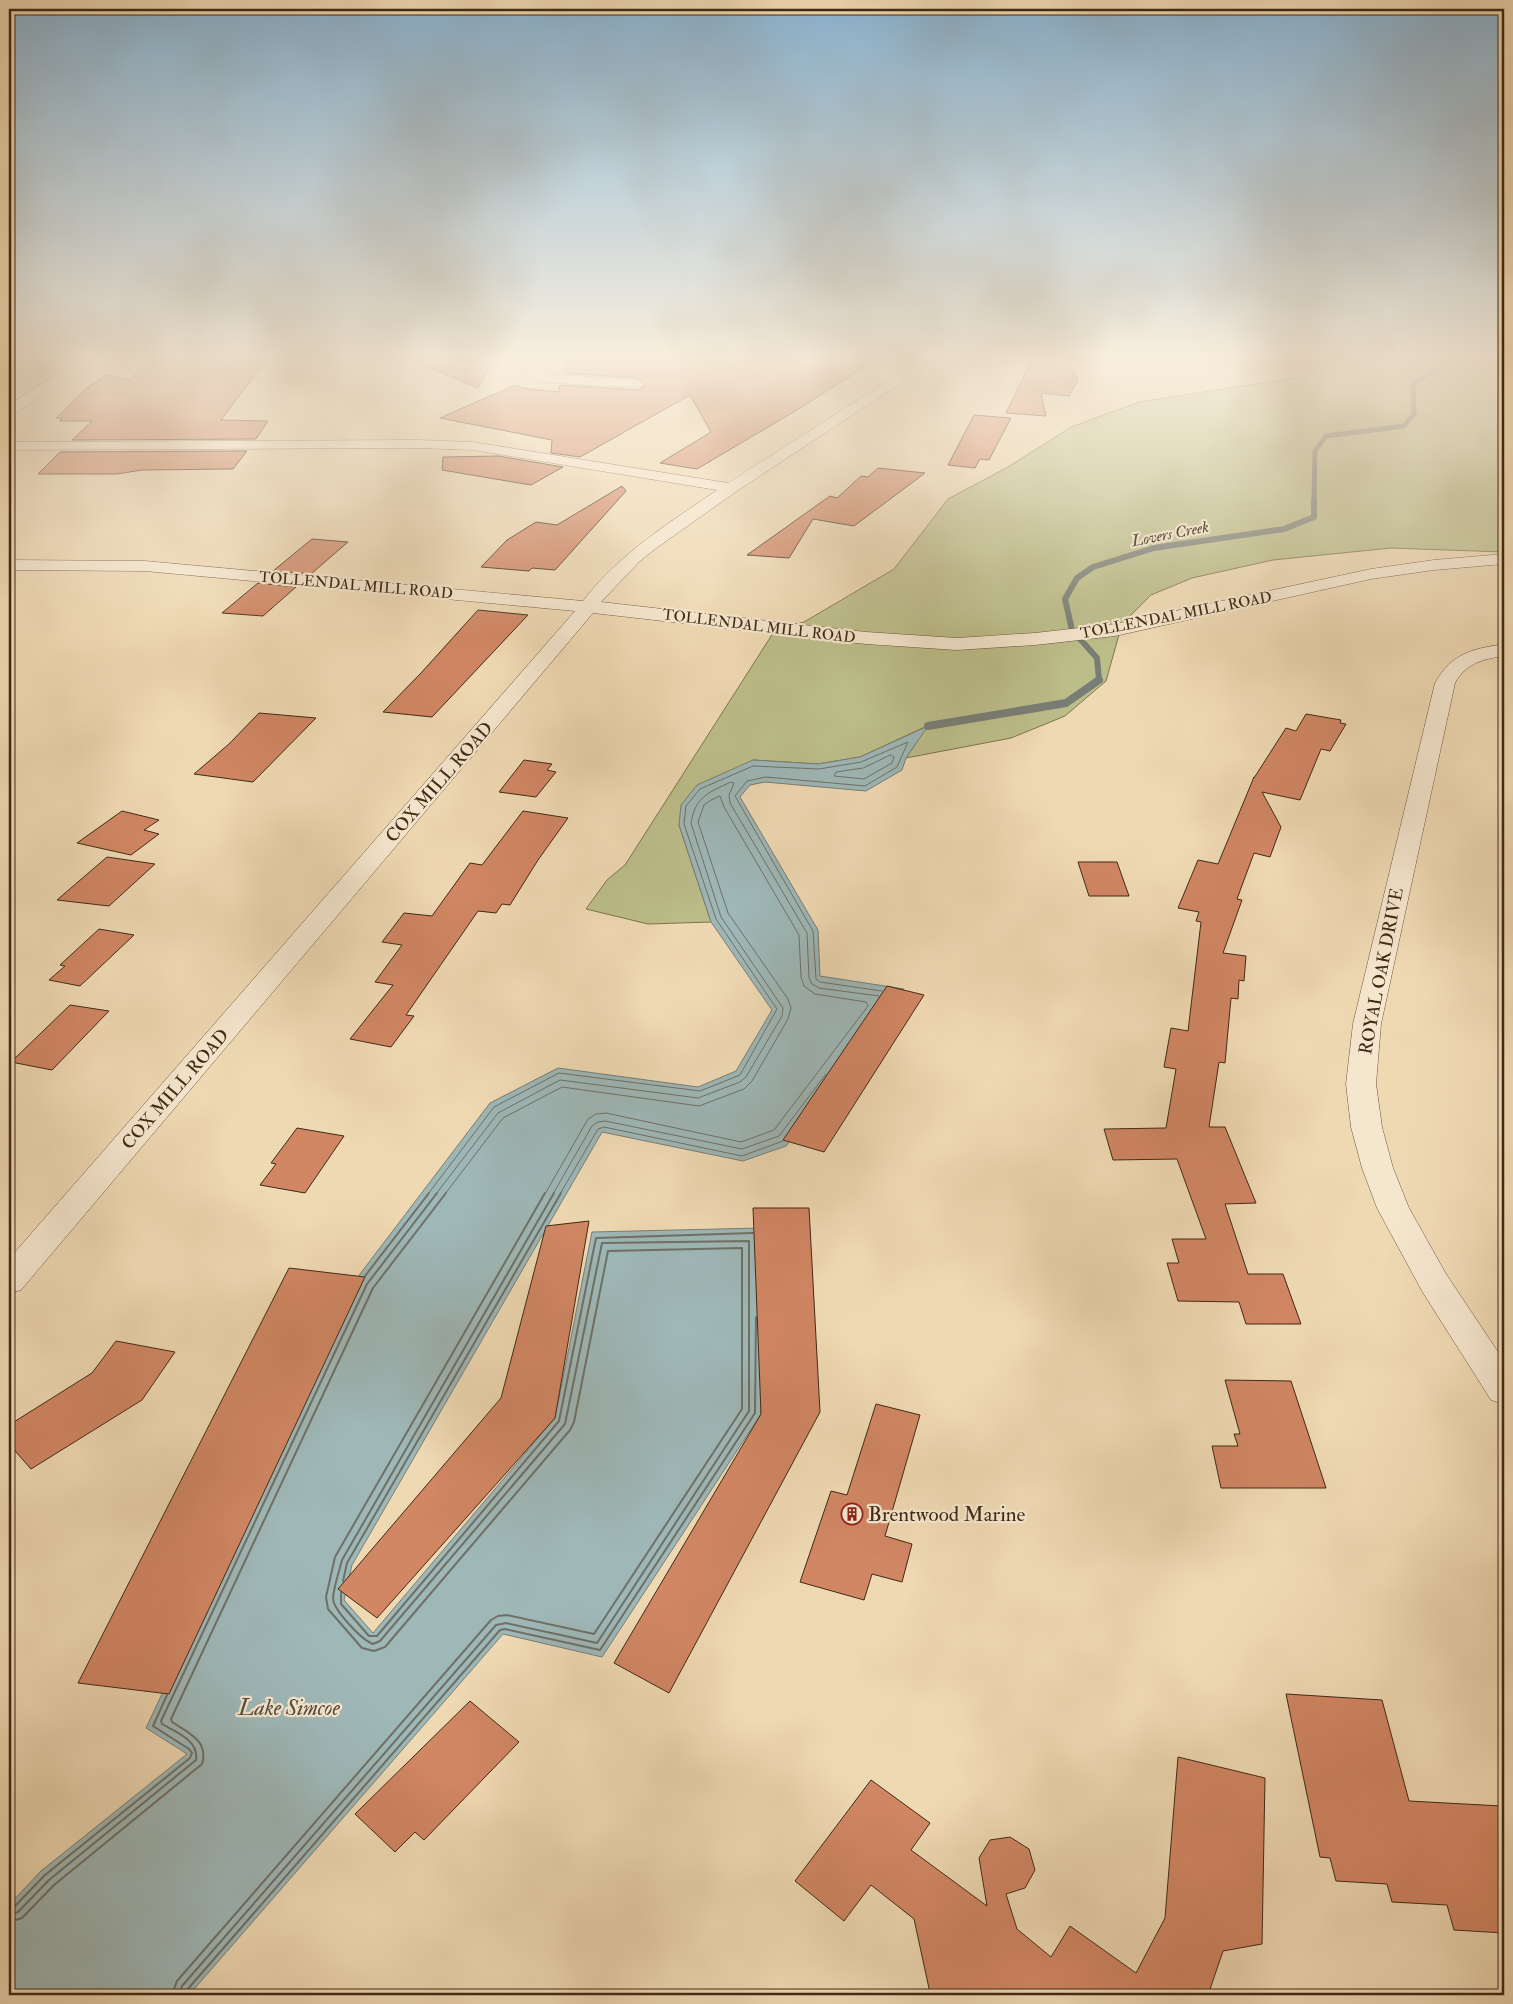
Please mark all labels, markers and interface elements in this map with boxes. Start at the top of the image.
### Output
water label: Lovers Creek [1129,517,1211,551]
street label: TOLLENDAL MILL ROAD [258,568,454,603]
street label: TOLLENDAL MILL ROAD [1079,588,1273,643]
street label: TOLLENDAL MILL ROAD [661,605,857,648]
street label: COX MILL ROAD [381,717,498,847]
street label: ROYAL OAK DRIVE [1354,886,1409,1056]
street label: COX MILL ROAD [117,1024,234,1154]
place label: Brentwood Marine [868,1501,1026,1528]
building icon: Brentwood Marine [840,1502,864,1526]
water label: Lake Simcoe [237,1694,340,1722]

